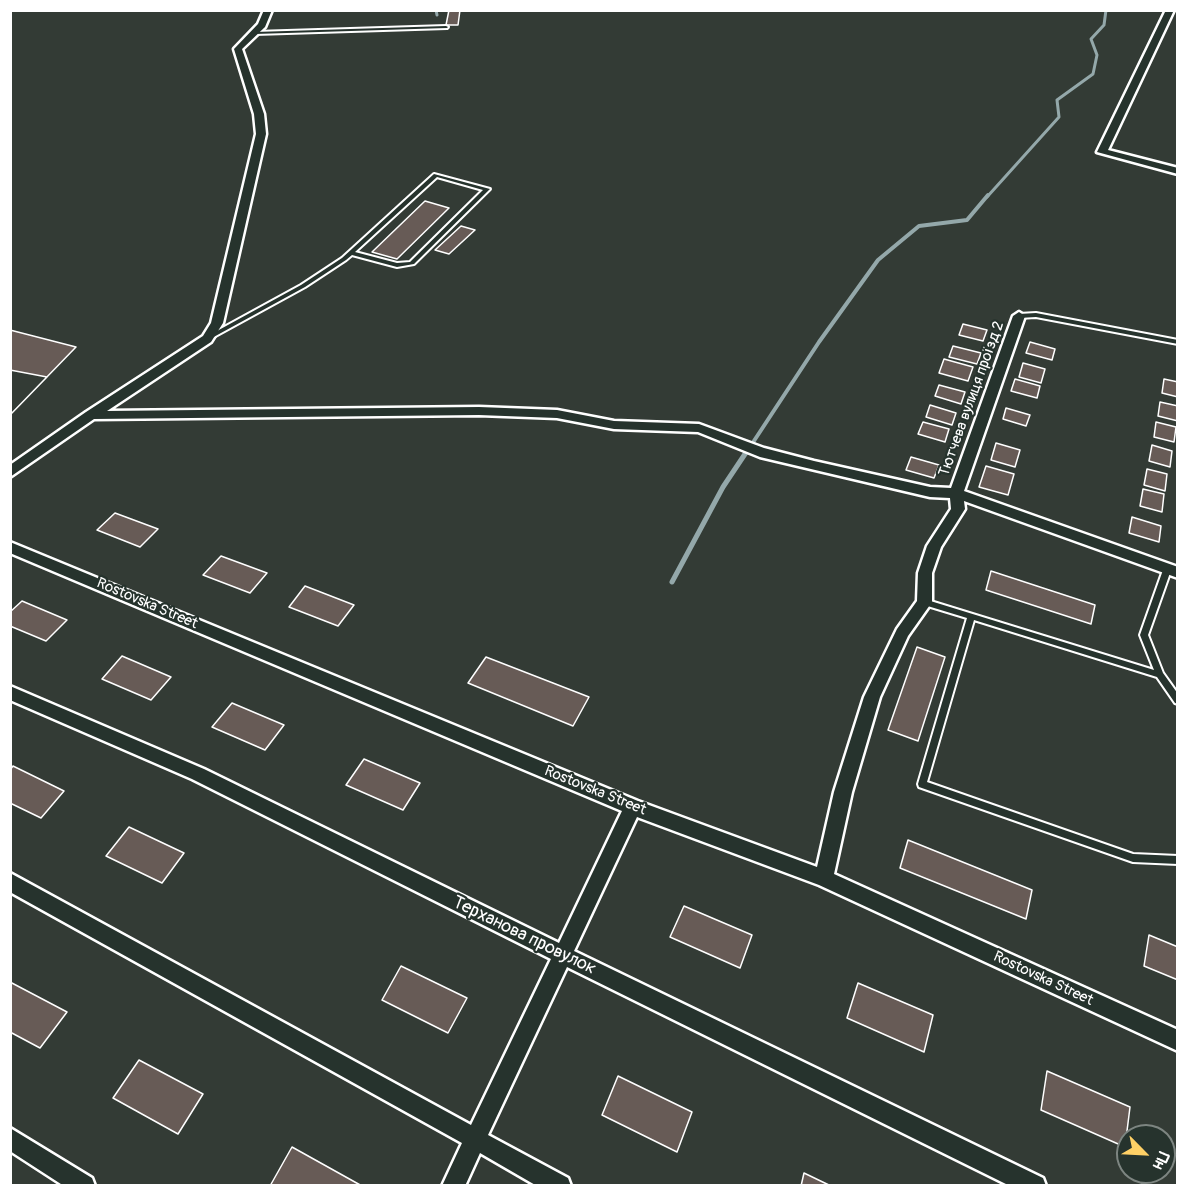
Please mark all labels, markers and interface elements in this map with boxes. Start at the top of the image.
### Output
street label: Тютчева вулиця проїзд 2 [936,319,1008,479]
street label: Rostovska Street [94,575,200,633]
street label: Rostovska Street [541,762,649,820]
street label: Терханова провулок [449,892,599,980]
street label: Rostovska Street [990,948,1096,1010]
north arrow [1116,1124,1176,1184]
text: Пн [1148,1148,1173,1173]

